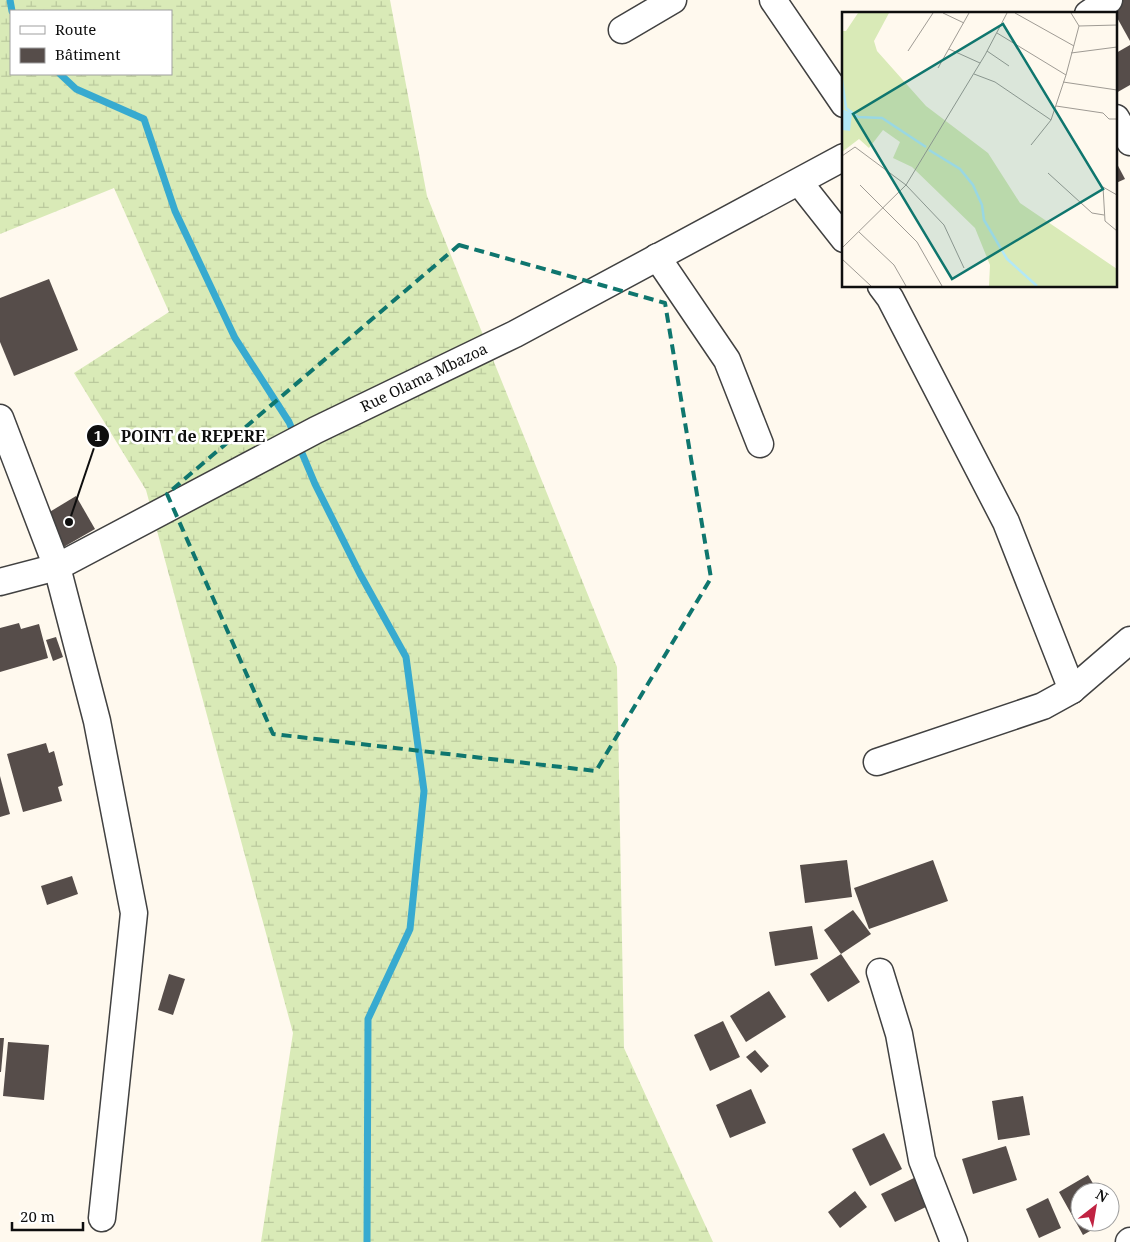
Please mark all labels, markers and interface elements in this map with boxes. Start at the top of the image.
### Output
legend [10,10,172,75]
inset map [842,12,1118,288]
text: Route [55,19,96,39]
text: Bâtiment [55,44,121,64]
street label: Rue Olama Mbazoa [357,338,490,416]
callout: POINT de REPERE [86,420,275,451]
text: 1 [94,425,102,445]
text: POINT de REPERE [121,425,265,447]
north arrow [1070,1182,1120,1232]
text: N [1092,1184,1112,1206]
scale bar [12,1200,84,1232]
text: 20 m [20,1206,55,1226]

